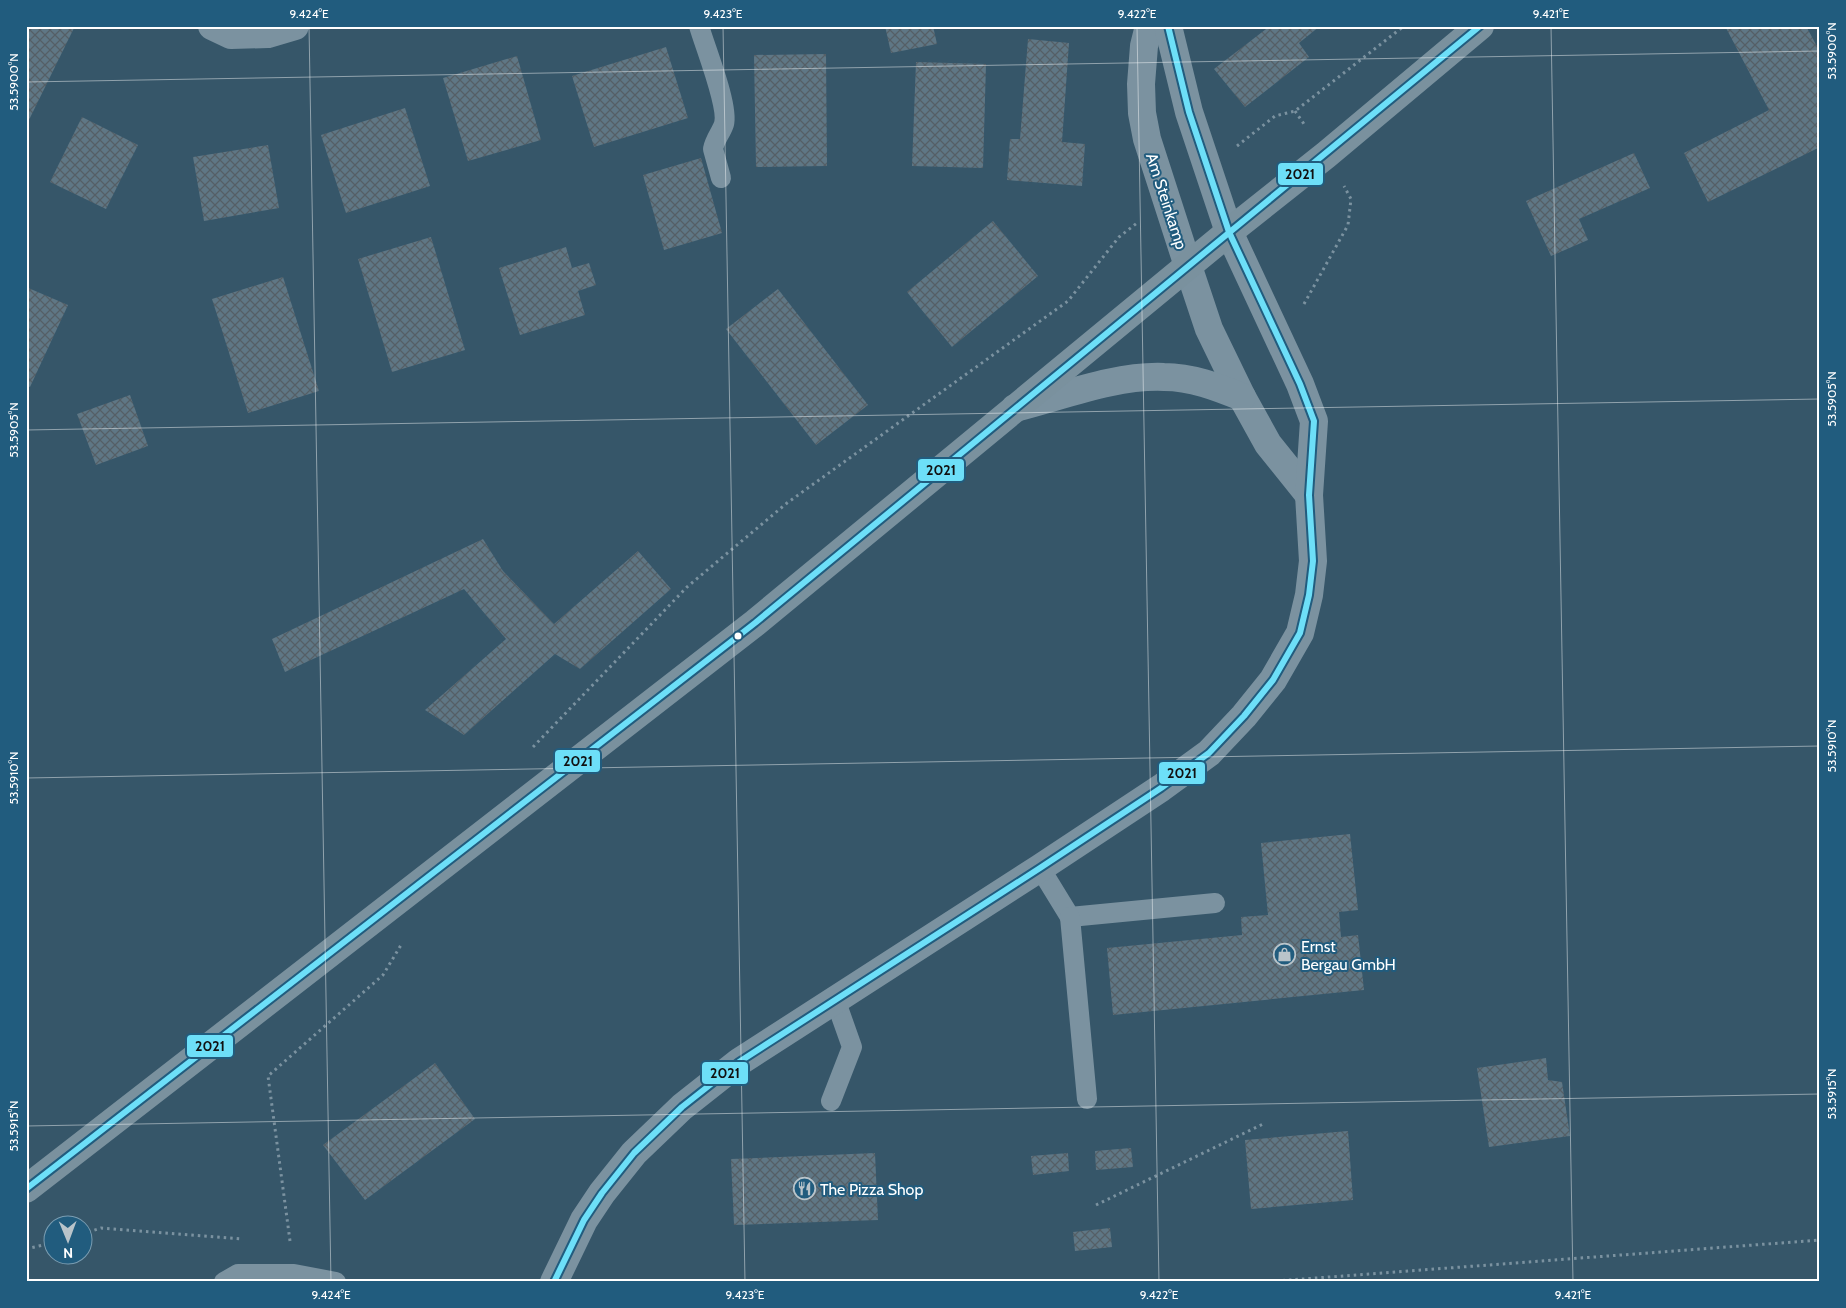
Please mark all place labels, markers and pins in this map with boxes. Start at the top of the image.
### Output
unlabelled marker [733,631,743,641]
place label: Ernst Bergau GmbH [1301,937,1396,974]
shop icon: Ernst Bergau GmbH [1273,943,1297,967]
restaurant icon: The Pizza Shop [792,1177,816,1201]
place label: The Pizza Shop [820,1180,923,1199]

